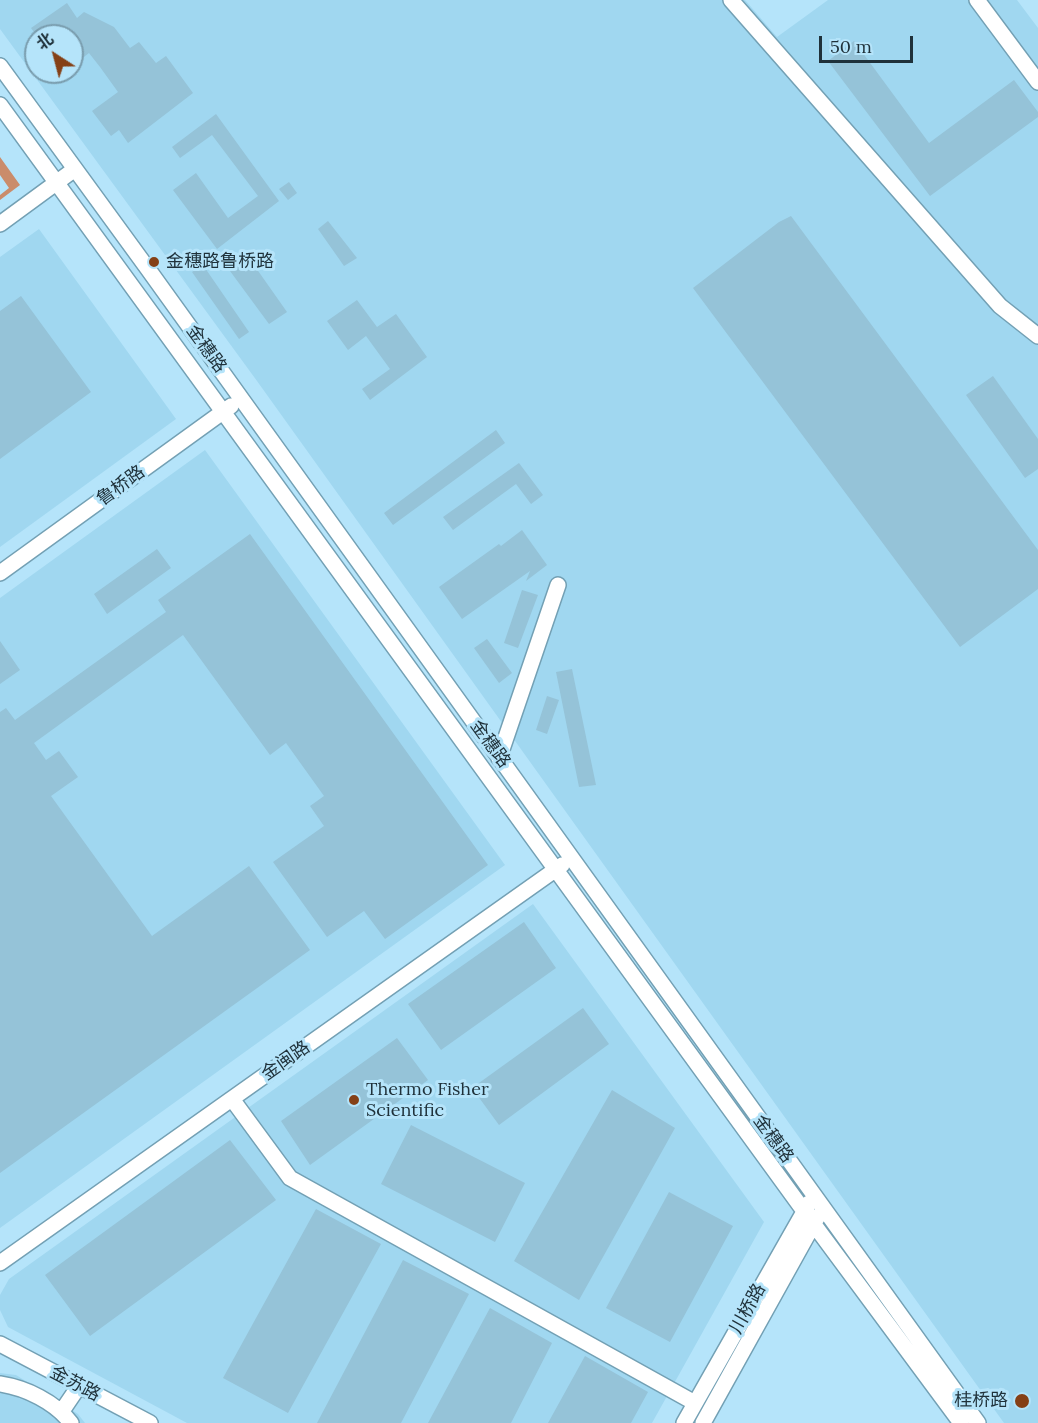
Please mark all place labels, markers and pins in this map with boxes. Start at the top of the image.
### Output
place label: 金穗路鲁桥路 [166,251,274,273]
marker: 金穗路鲁桥路 [147,255,161,269]
place label: Thermo Fisher Scientific [366,1079,489,1122]
marker: Thermo Fisher Scientific [347,1093,361,1107]
place label: 桂桥路 [954,1390,1008,1412]
marker: 桂桥路 [1013,1392,1031,1410]

